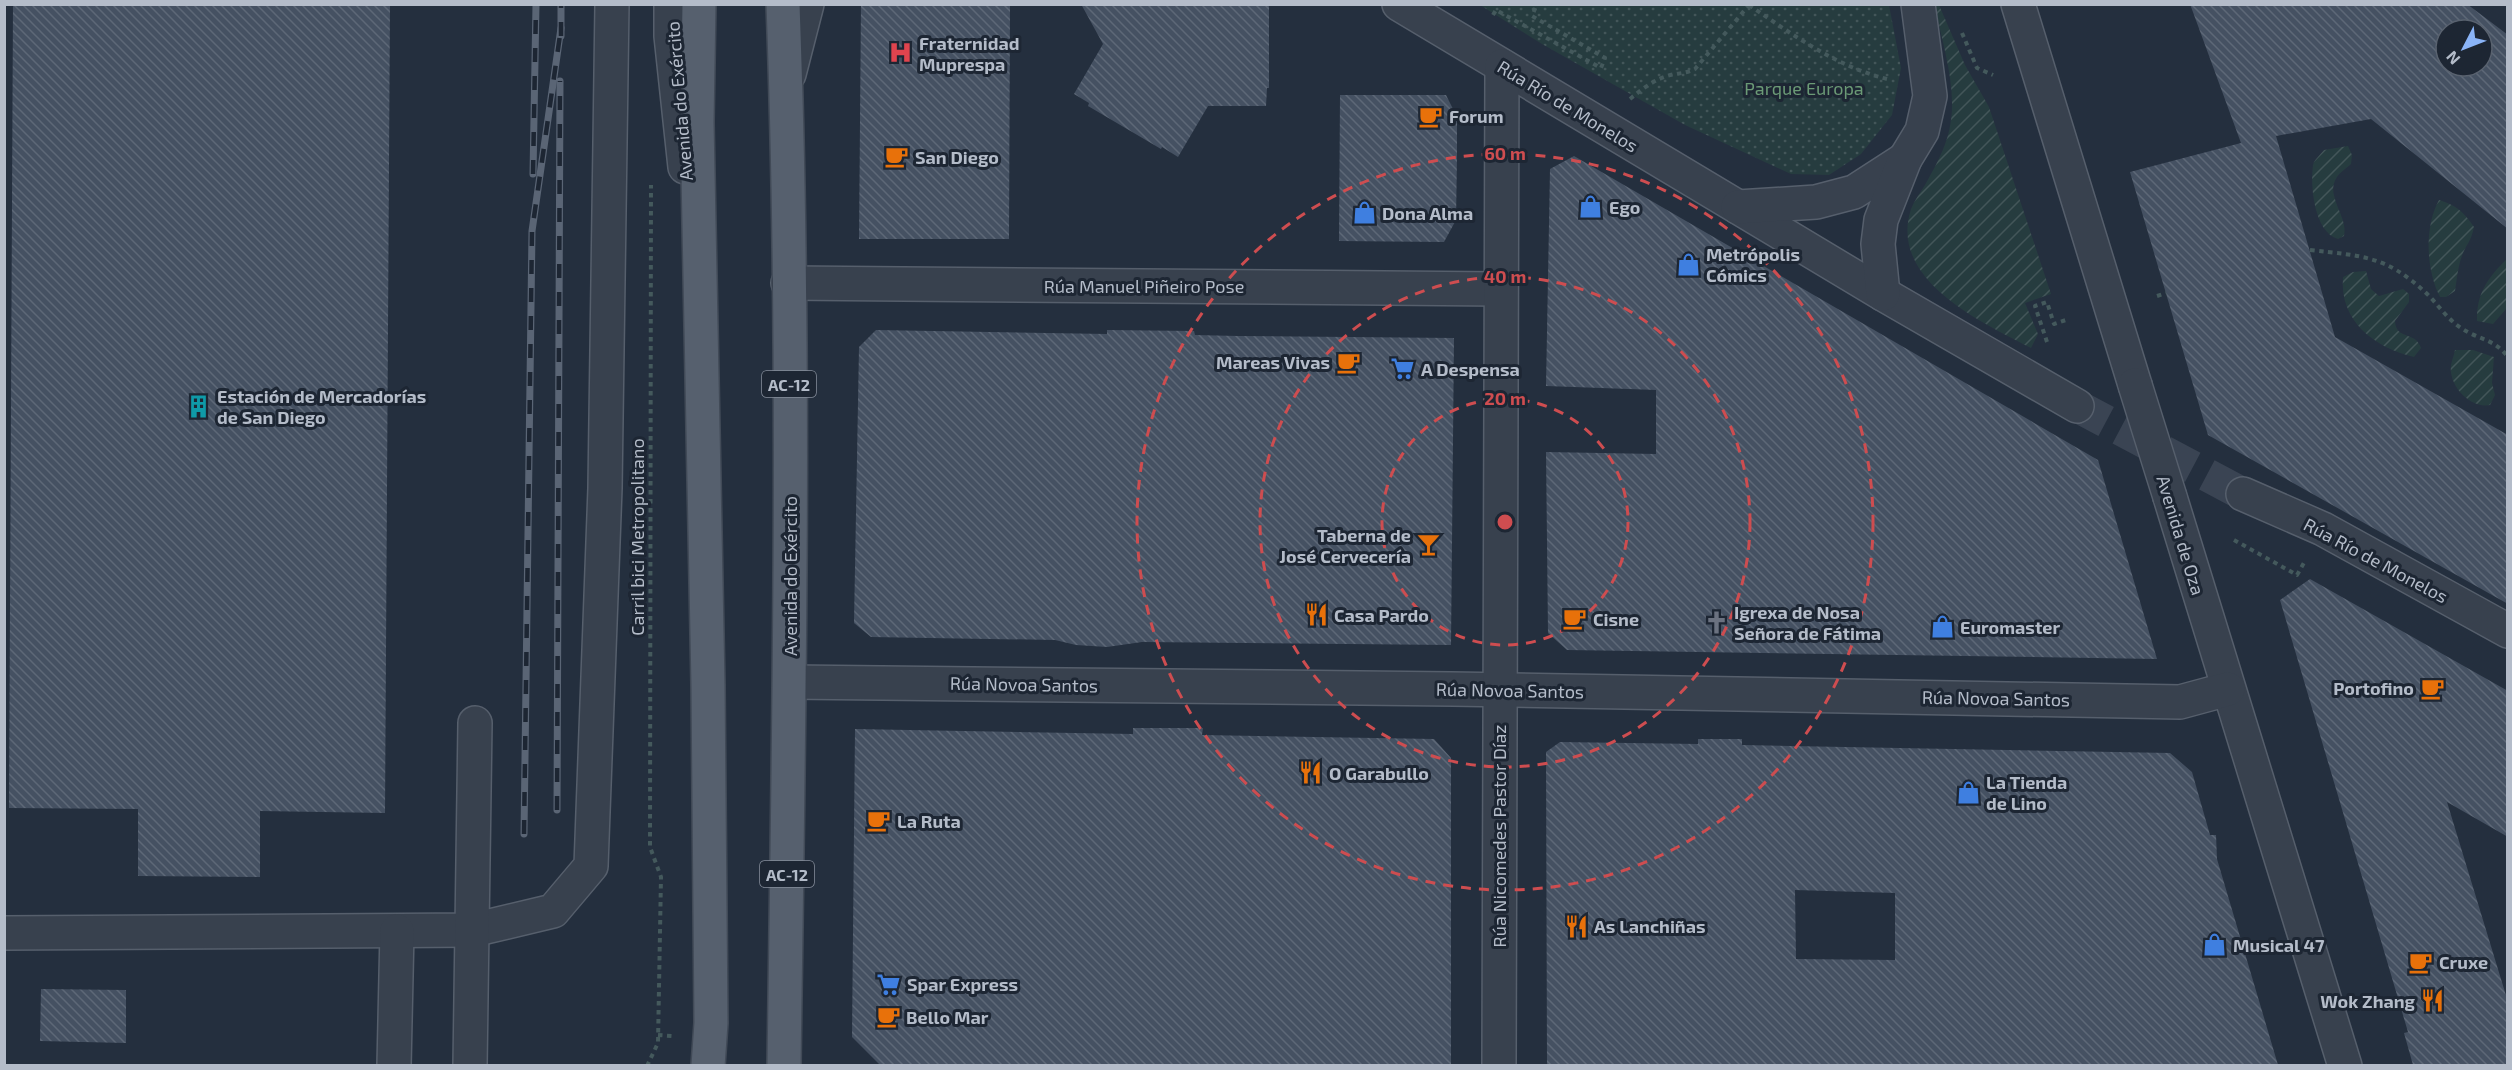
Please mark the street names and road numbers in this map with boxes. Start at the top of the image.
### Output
street label: Avenida do Exército [661,20,697,182]
street label: Rúa Río de Monelos [1494,55,1642,157]
street label: Rúa Manuel Piñeiro Pose [1044,275,1244,297]
road number: AC-12 [762,371,816,397]
street label: Carril bici Metropolitano [626,438,648,636]
street label: Avenida de Oza [2152,472,2210,598]
street label: Avenida do Exército [779,496,801,656]
street label: Rúa Río de Monelos [2300,513,2452,607]
street label: Rúa Novoa Santos [950,672,1098,696]
street label: Rúa Novoa Santos [1436,678,1584,702]
street label: Rúa Novoa Santos [1922,686,2070,710]
street label: Rúa Nicomedes Pastor Díaz [1488,725,1510,947]
road number: AC-12 [760,861,814,887]

